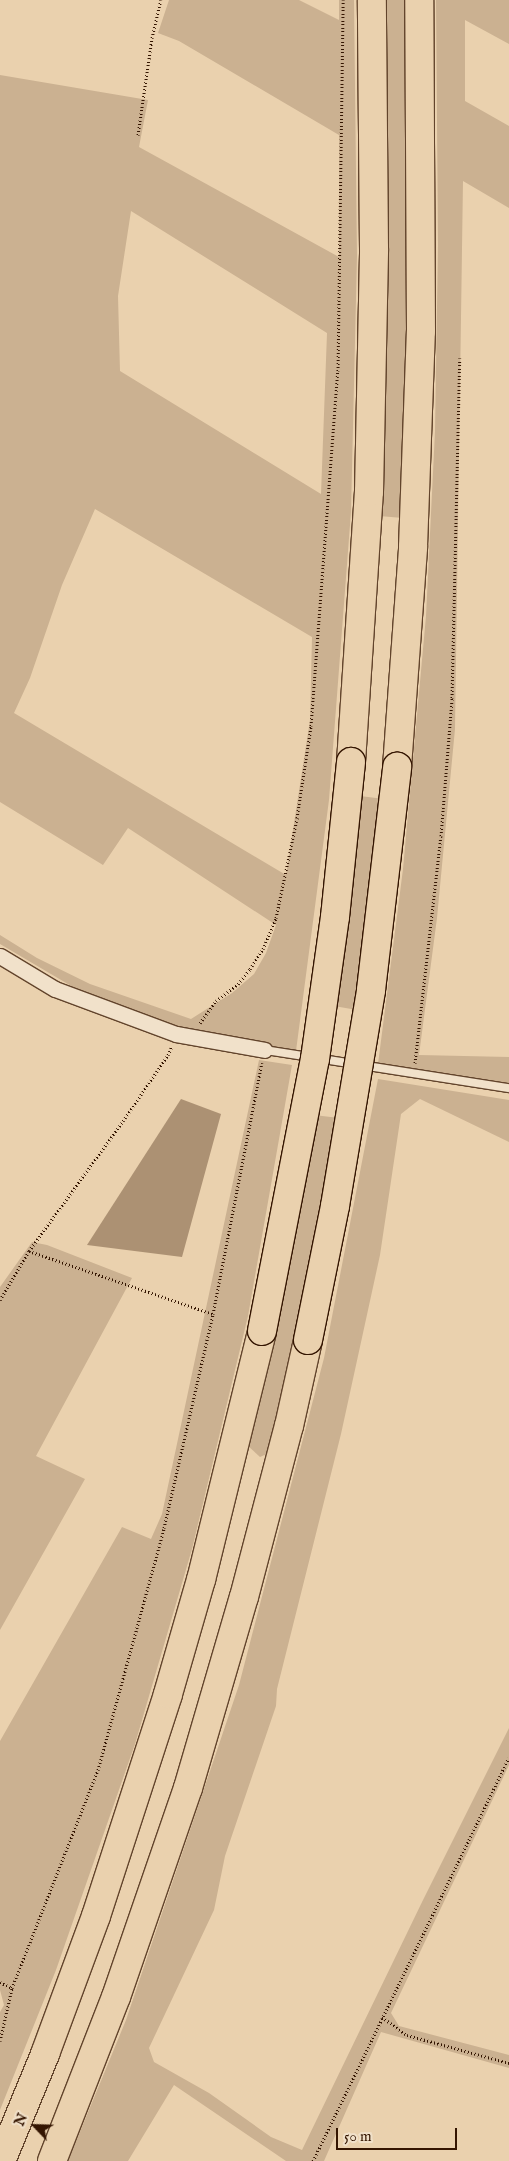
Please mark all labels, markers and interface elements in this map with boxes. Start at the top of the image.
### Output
north arrow [10,2101,60,2151]
text: N [11,2111,32,2129]
scale bar [339,2118,460,2150]
text: 50 m [344,2127,372,2146]

